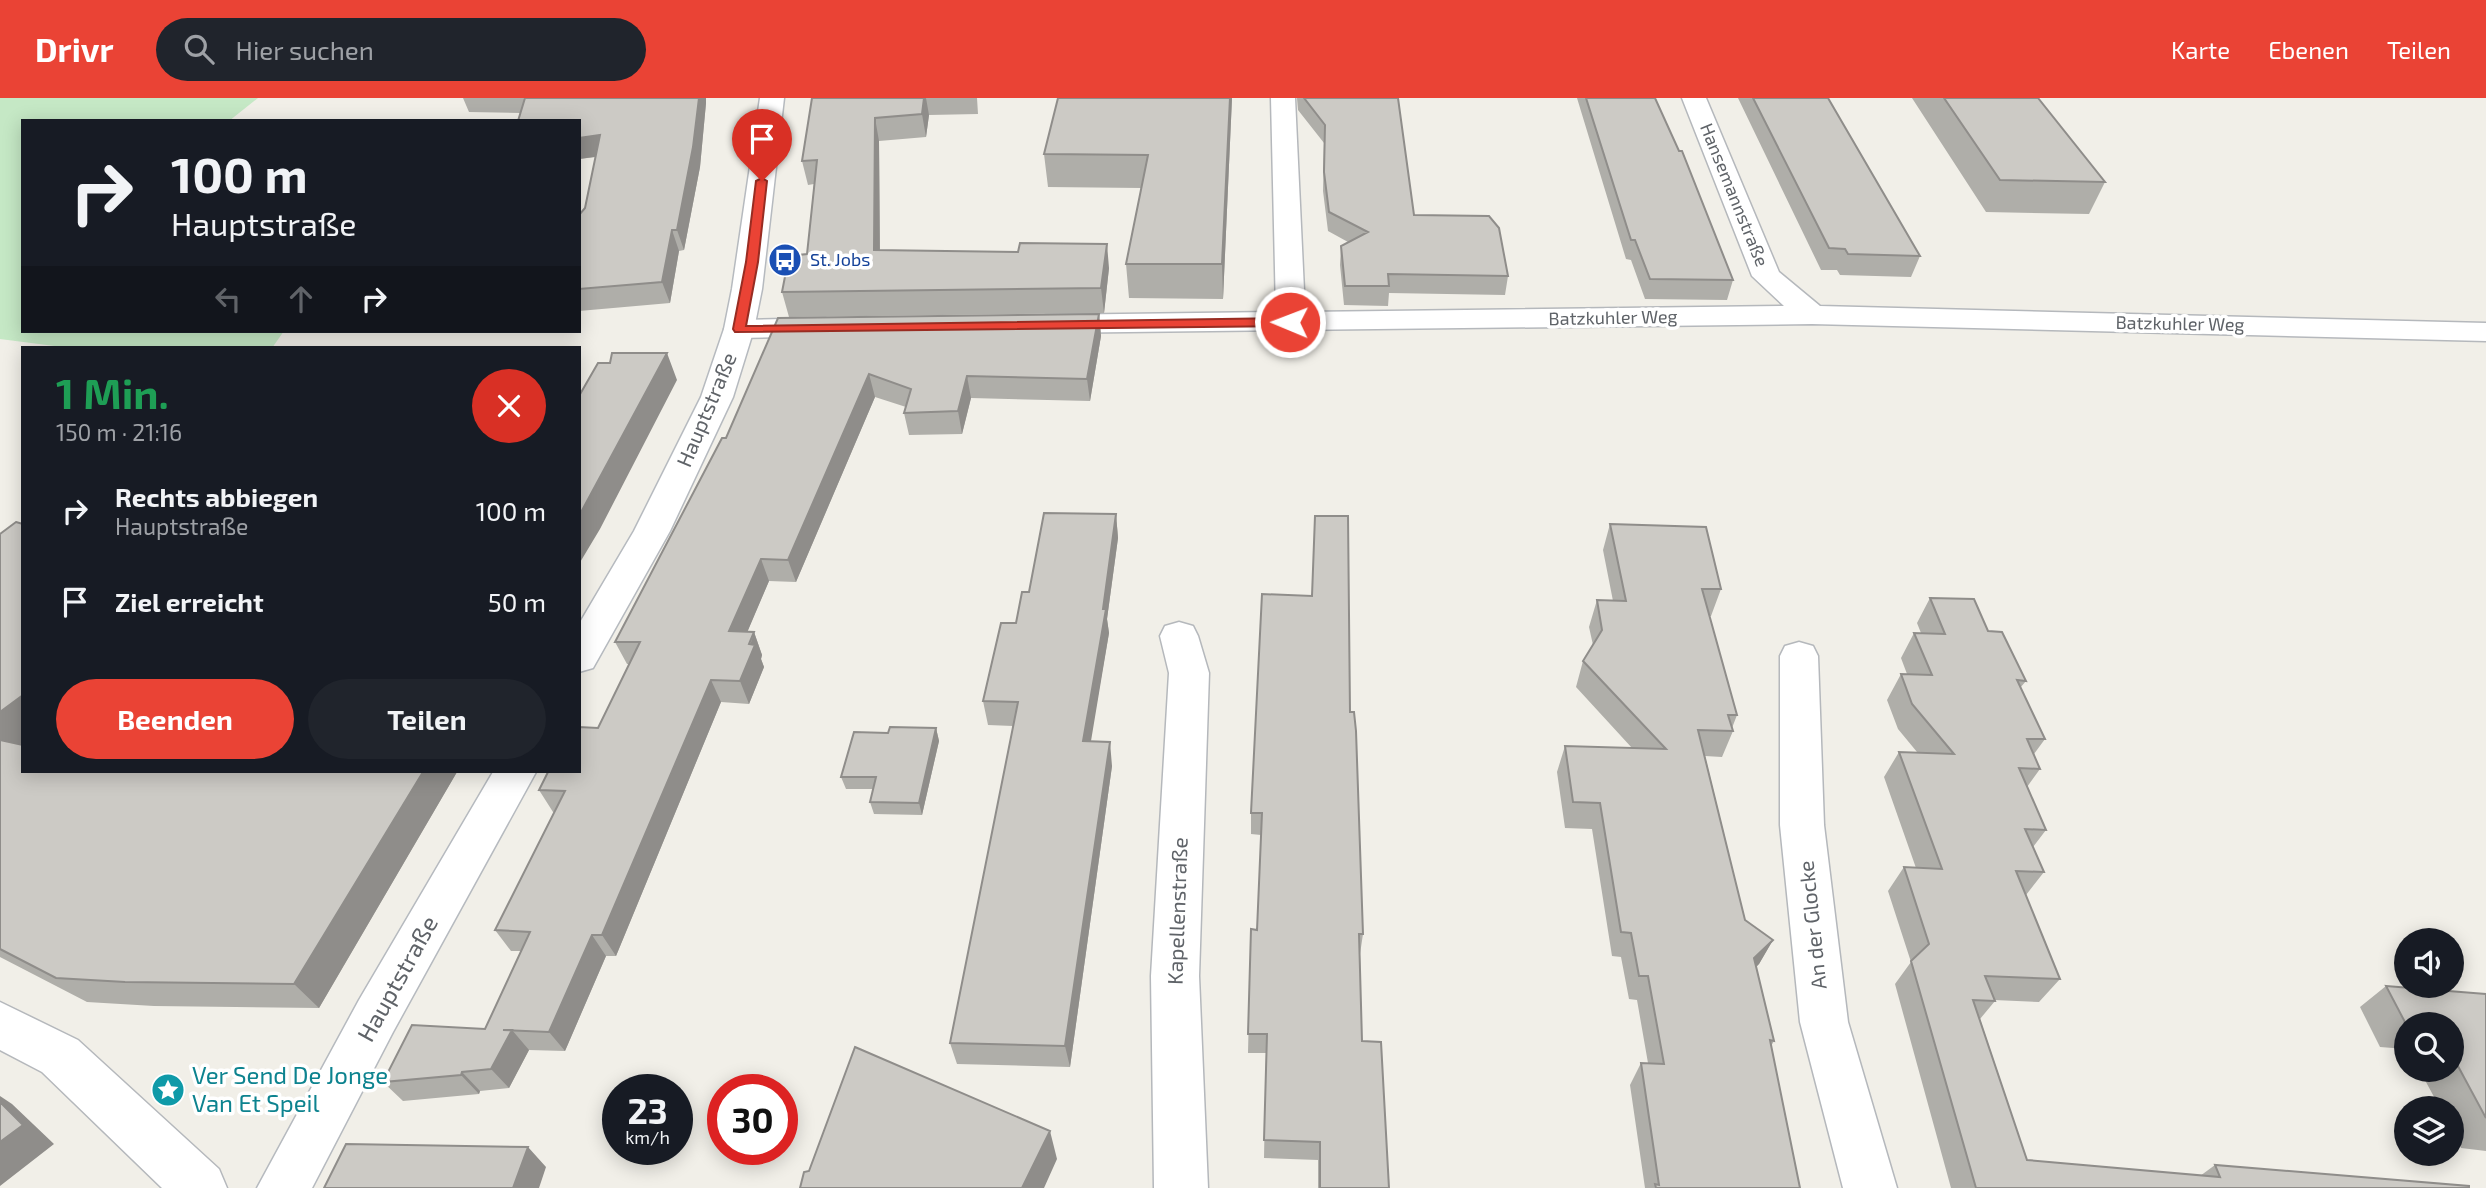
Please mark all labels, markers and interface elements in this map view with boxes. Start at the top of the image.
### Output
search box [156,18,646,81]
text: Drivr [35,29,114,69]
icon: search [180,30,218,68]
text: Hier suchen [236,34,374,65]
text: Karte [2171,35,2230,64]
text: Ebenen [2268,35,2349,64]
text: Teilen [2387,35,2451,64]
pin [732,109,792,181]
icon: arrive [743,120,781,158]
street label: Hansemannstraße [1696,120,1774,270]
text: 100 m [171,144,308,203]
icon: right [56,147,147,238]
text: Hauptstraße [171,204,357,242]
bus stop icon: St. Jobs [766,241,804,279]
place label: St. Jobs [810,248,870,270]
icon: left [209,280,247,318]
icon: ahead [282,280,320,318]
icon: right [355,280,393,318]
position arrow [1253,285,1327,359]
street label: Batzkuhler Weg [1548,305,1678,329]
street label: Batzkuhler Weg [2115,311,2245,335]
street label: Hauptstraße [670,348,741,470]
text: 1 Min. [56,367,169,417]
button: close [472,369,546,443]
text: 150 m · 21:16 [56,418,182,446]
text: Rechts abbiegen [115,481,318,512]
icon: right [56,492,94,530]
text: 100 m [476,495,546,526]
text: Hauptstraße [115,512,248,540]
icon: arrive [56,583,94,621]
text: Ziel erreicht [115,586,264,617]
text: 50 m [488,586,546,617]
button: Beenden [56,679,294,759]
button: Teilen [308,679,546,759]
street label: Kapellenstraße [1161,837,1192,985]
street label: An der Glocke [1792,860,1831,991]
street label: Hauptstraße [350,910,443,1046]
map controls [2394,928,2464,1166]
button: sound [2394,928,2464,998]
button: search [2394,1012,2464,1082]
place label: Ver Send De Jonge Van Et Speil [192,1060,388,1117]
place icon: Ver Send De Jonge Van Et Speil [149,1071,187,1109]
speed limit sign: 30 [707,1074,798,1165]
text: 23 [627,1089,668,1131]
button: layers [2394,1096,2464,1166]
text: km/h [625,1126,670,1148]

